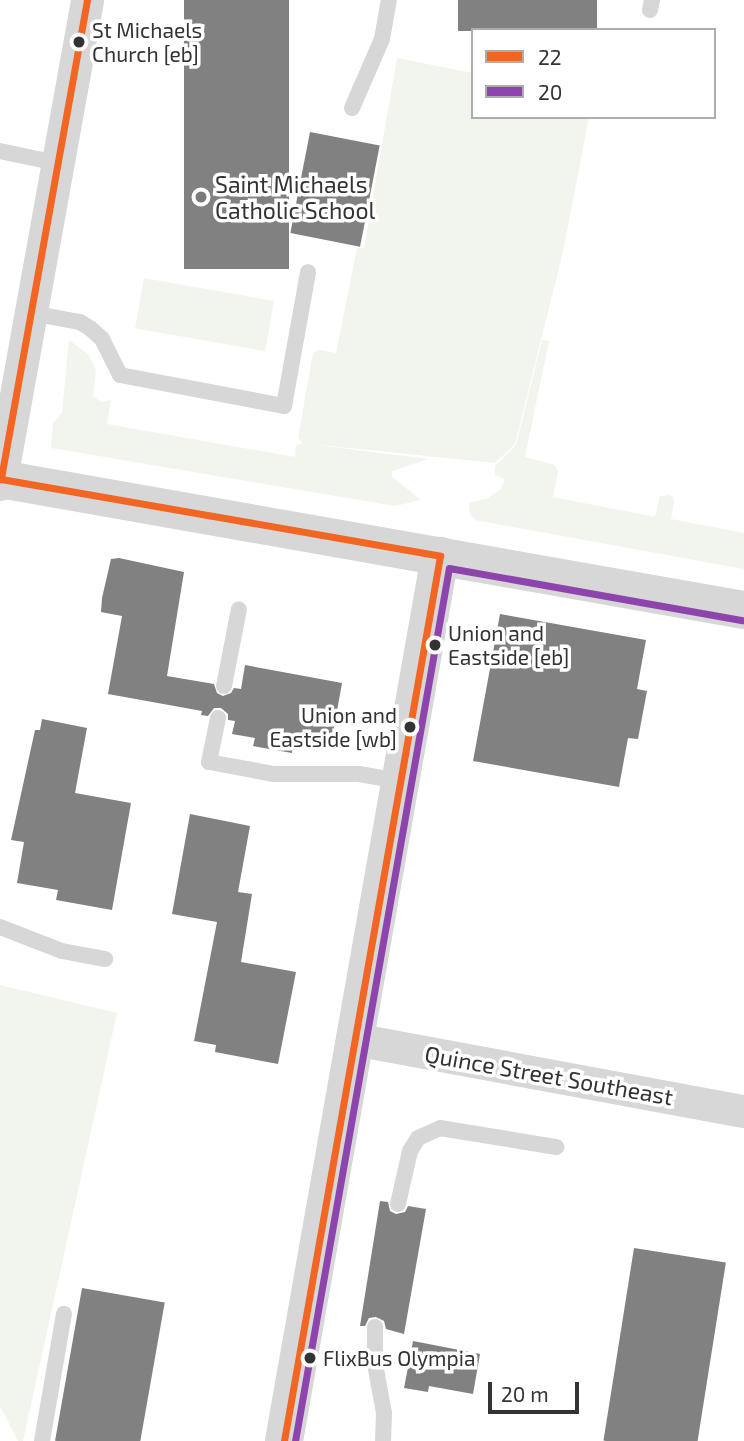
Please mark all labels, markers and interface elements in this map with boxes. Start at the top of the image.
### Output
place label: St Michaels Church [eb] [92,17,202,67]
legend [471,28,716,119]
marker: St Michaels Church [eb] [72,35,86,49]
text: 22 [538,44,562,69]
text: 20 [538,79,562,104]
place label: Saint Michaels Catholic School [215,170,375,224]
marker: Saint Michaels Catholic School [193,189,209,205]
place label: Union and Eastside [eb] [448,620,569,670]
marker: Union and Eastside [eb] [428,638,442,652]
place label: Union and Eastside [wb] [269,702,397,752]
marker: Union and Eastside [wb] [403,720,417,734]
street label: Quince Street Southeast [423,1040,675,1110]
place label: FlixBus Olympia [323,1345,475,1371]
marker: FlixBus Olympia [303,1351,317,1365]
scale bar [492,1368,583,1412]
text: 20 m [501,1381,549,1406]

